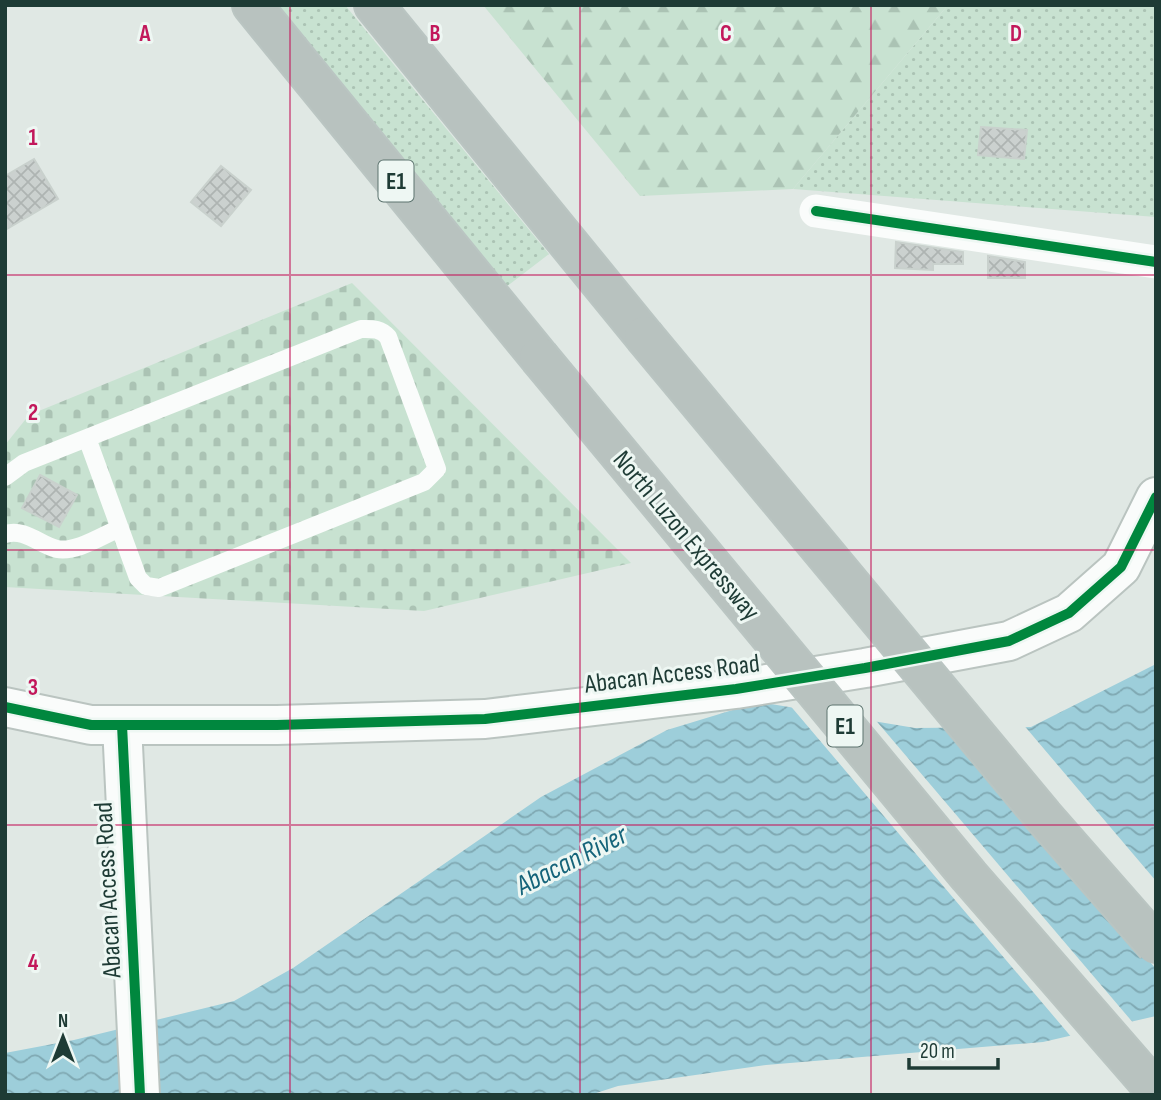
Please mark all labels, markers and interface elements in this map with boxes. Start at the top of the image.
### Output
text: A [139,20,152,48]
text: B [430,20,441,48]
text: C [720,20,732,48]
text: D [1010,20,1022,48]
text: 1 [28,124,38,152]
road number: E1 [378,160,414,202]
text: 2 [28,399,38,427]
street label: North Luzon Expressway [606,445,766,627]
street label: Abacan Access Road [582,648,761,701]
text: 3 [28,674,38,702]
road number: E1 [828,706,862,746]
street label: Abacan Access Road [88,801,129,980]
water label: Abacan River [510,818,634,903]
text: 4 [28,949,39,977]
north arrow [28,1002,98,1072]
text: N [58,1010,68,1033]
scale bar [909,1026,998,1070]
text: 20 m [920,1039,955,1064]

